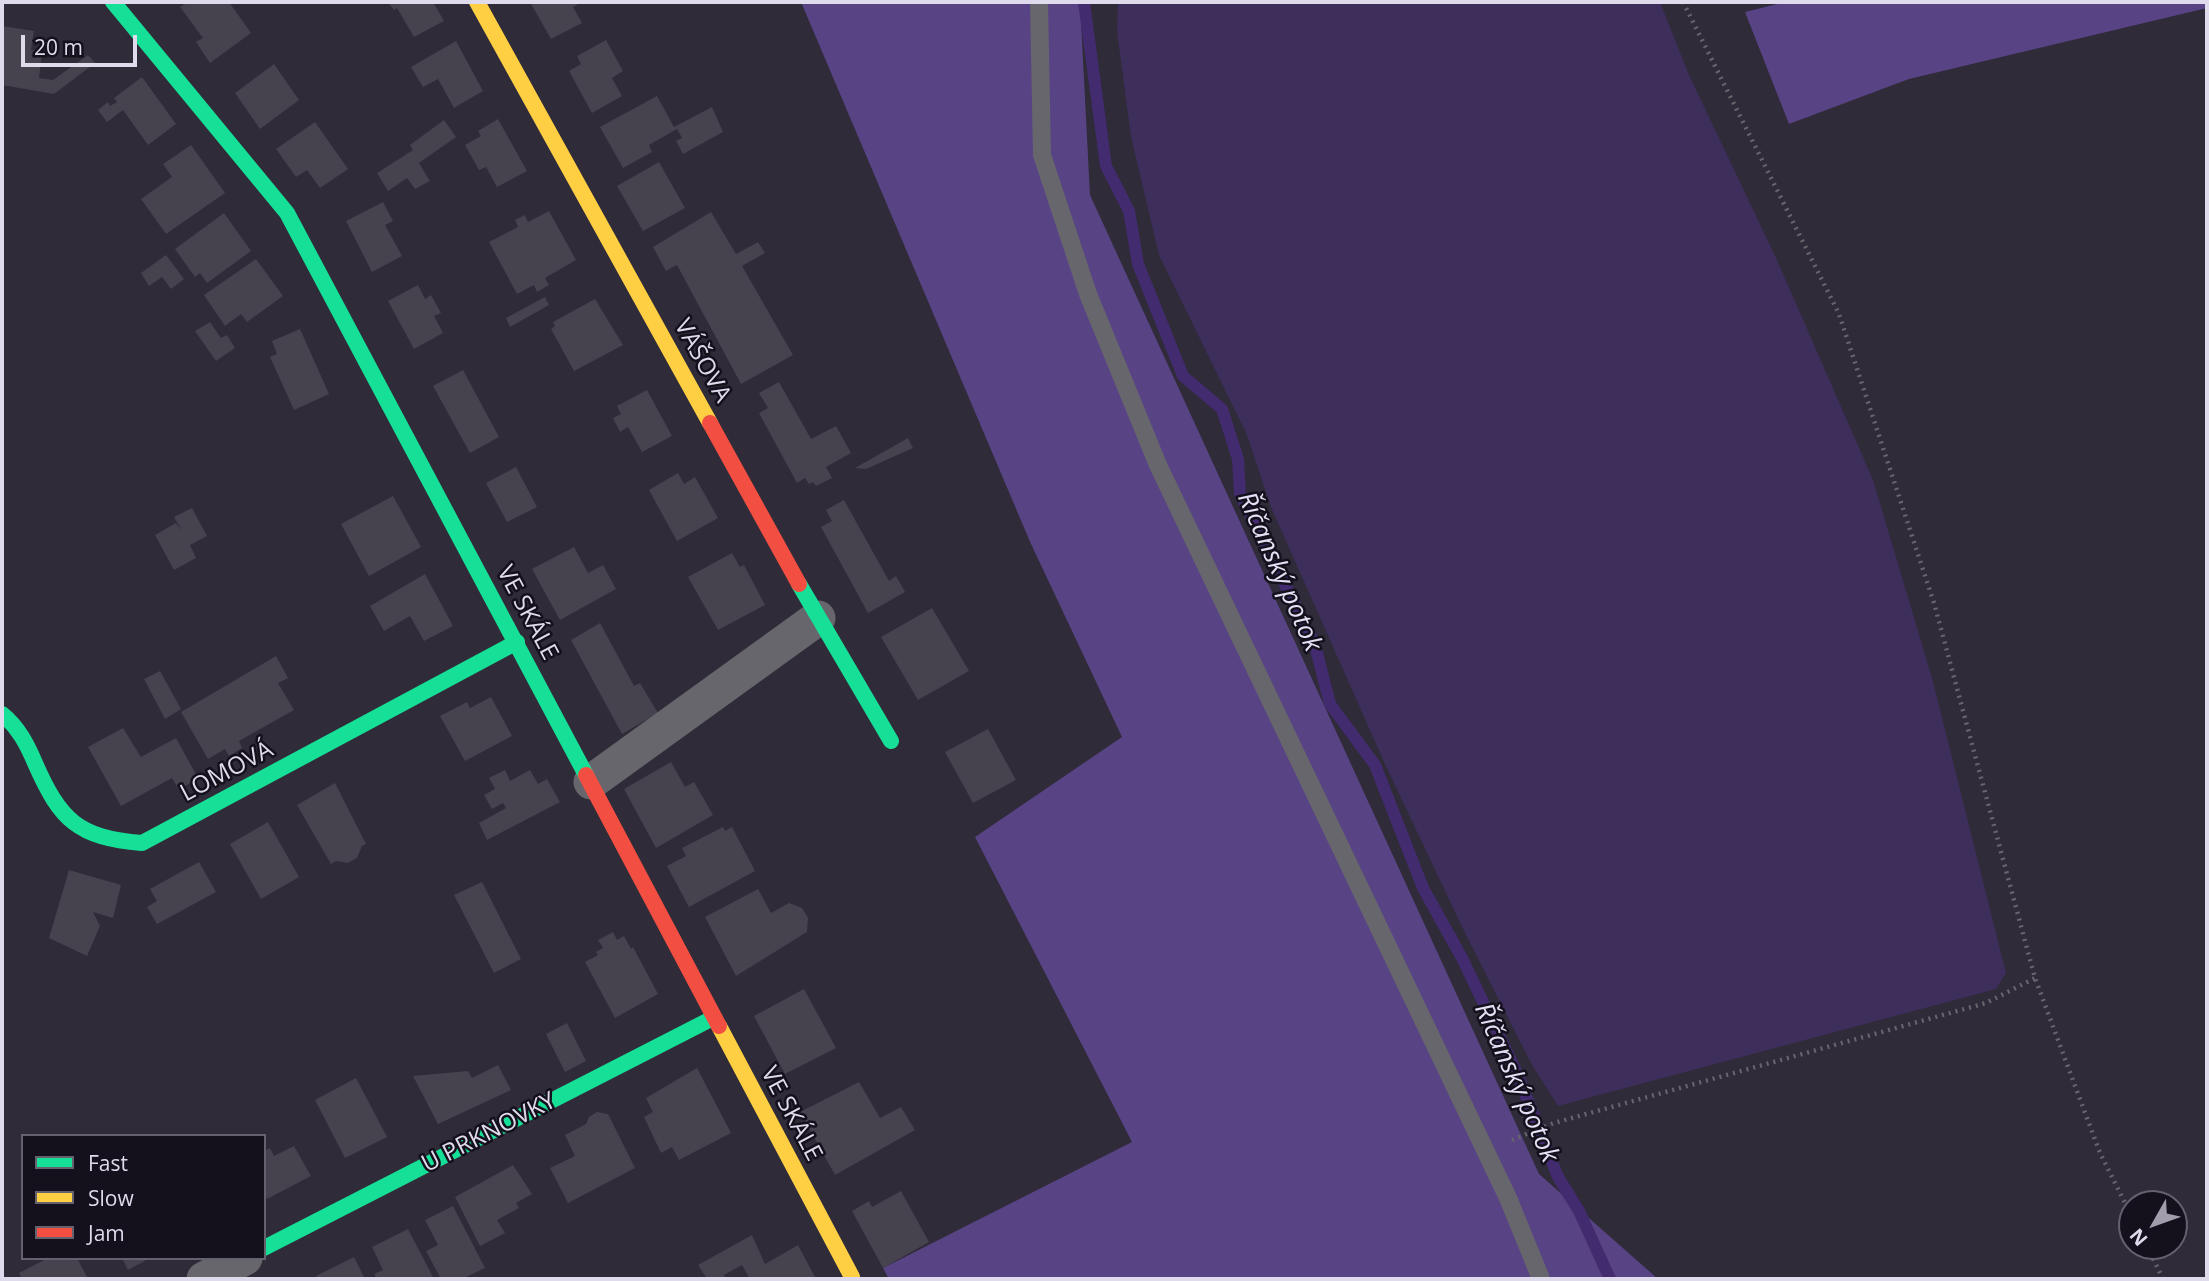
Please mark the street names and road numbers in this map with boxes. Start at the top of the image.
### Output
street label: VÁŠOVA [667,314,737,408]
street label: VE SKÁLE [490,561,564,665]
street label: LOMOVÁ [176,736,278,808]
street label: VE SKÁLE [754,1062,828,1166]
street label: U PRKNOVKY [417,1087,561,1179]

